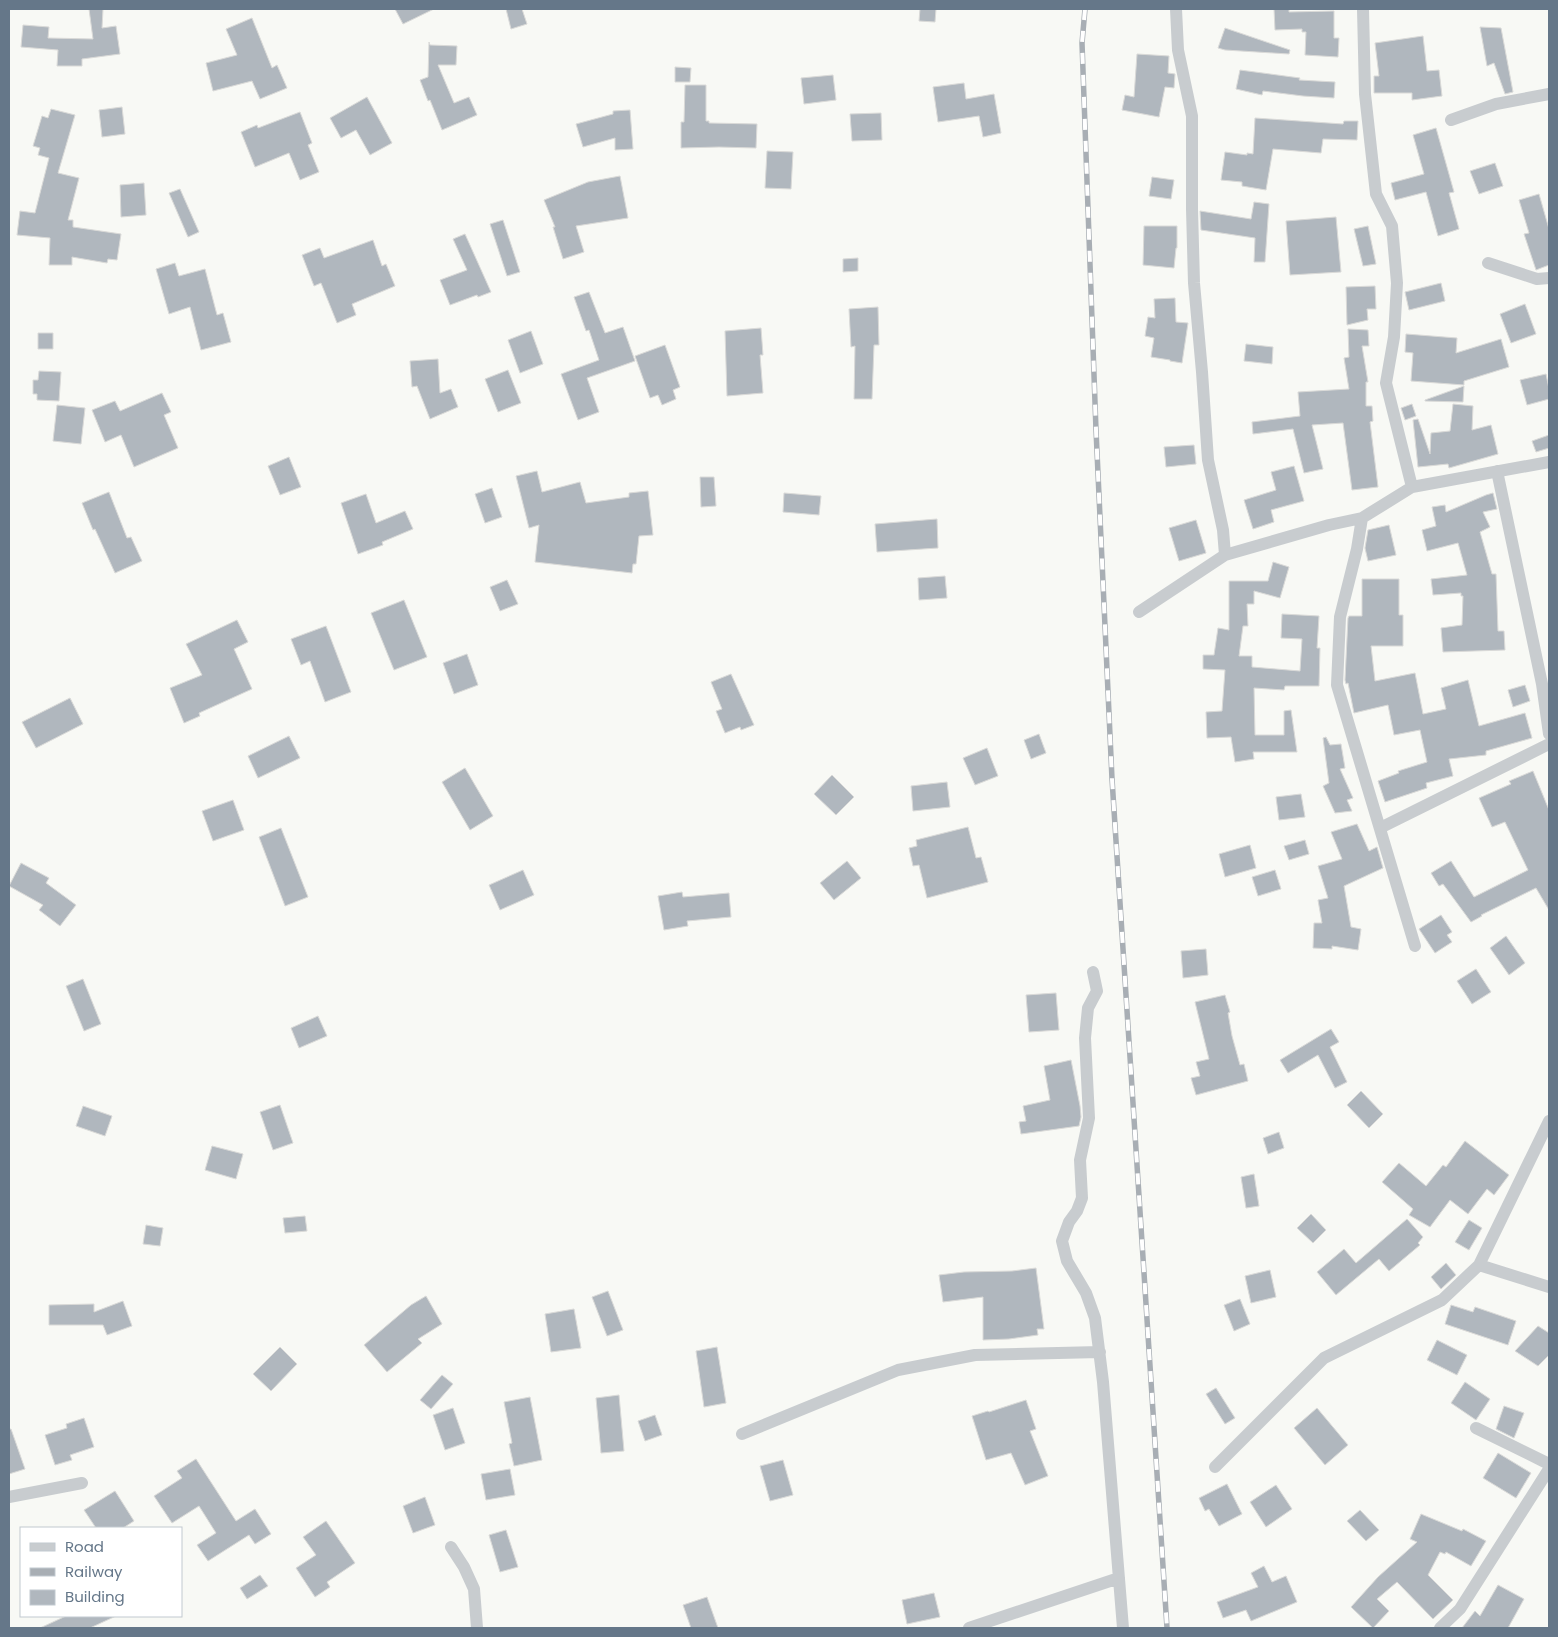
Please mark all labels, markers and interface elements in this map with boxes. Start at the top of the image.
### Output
legend [20,1527,182,1617]
text: Road [65,1536,104,1557]
text: Railway [65,1561,123,1582]
text: Building [65,1586,125,1607]

